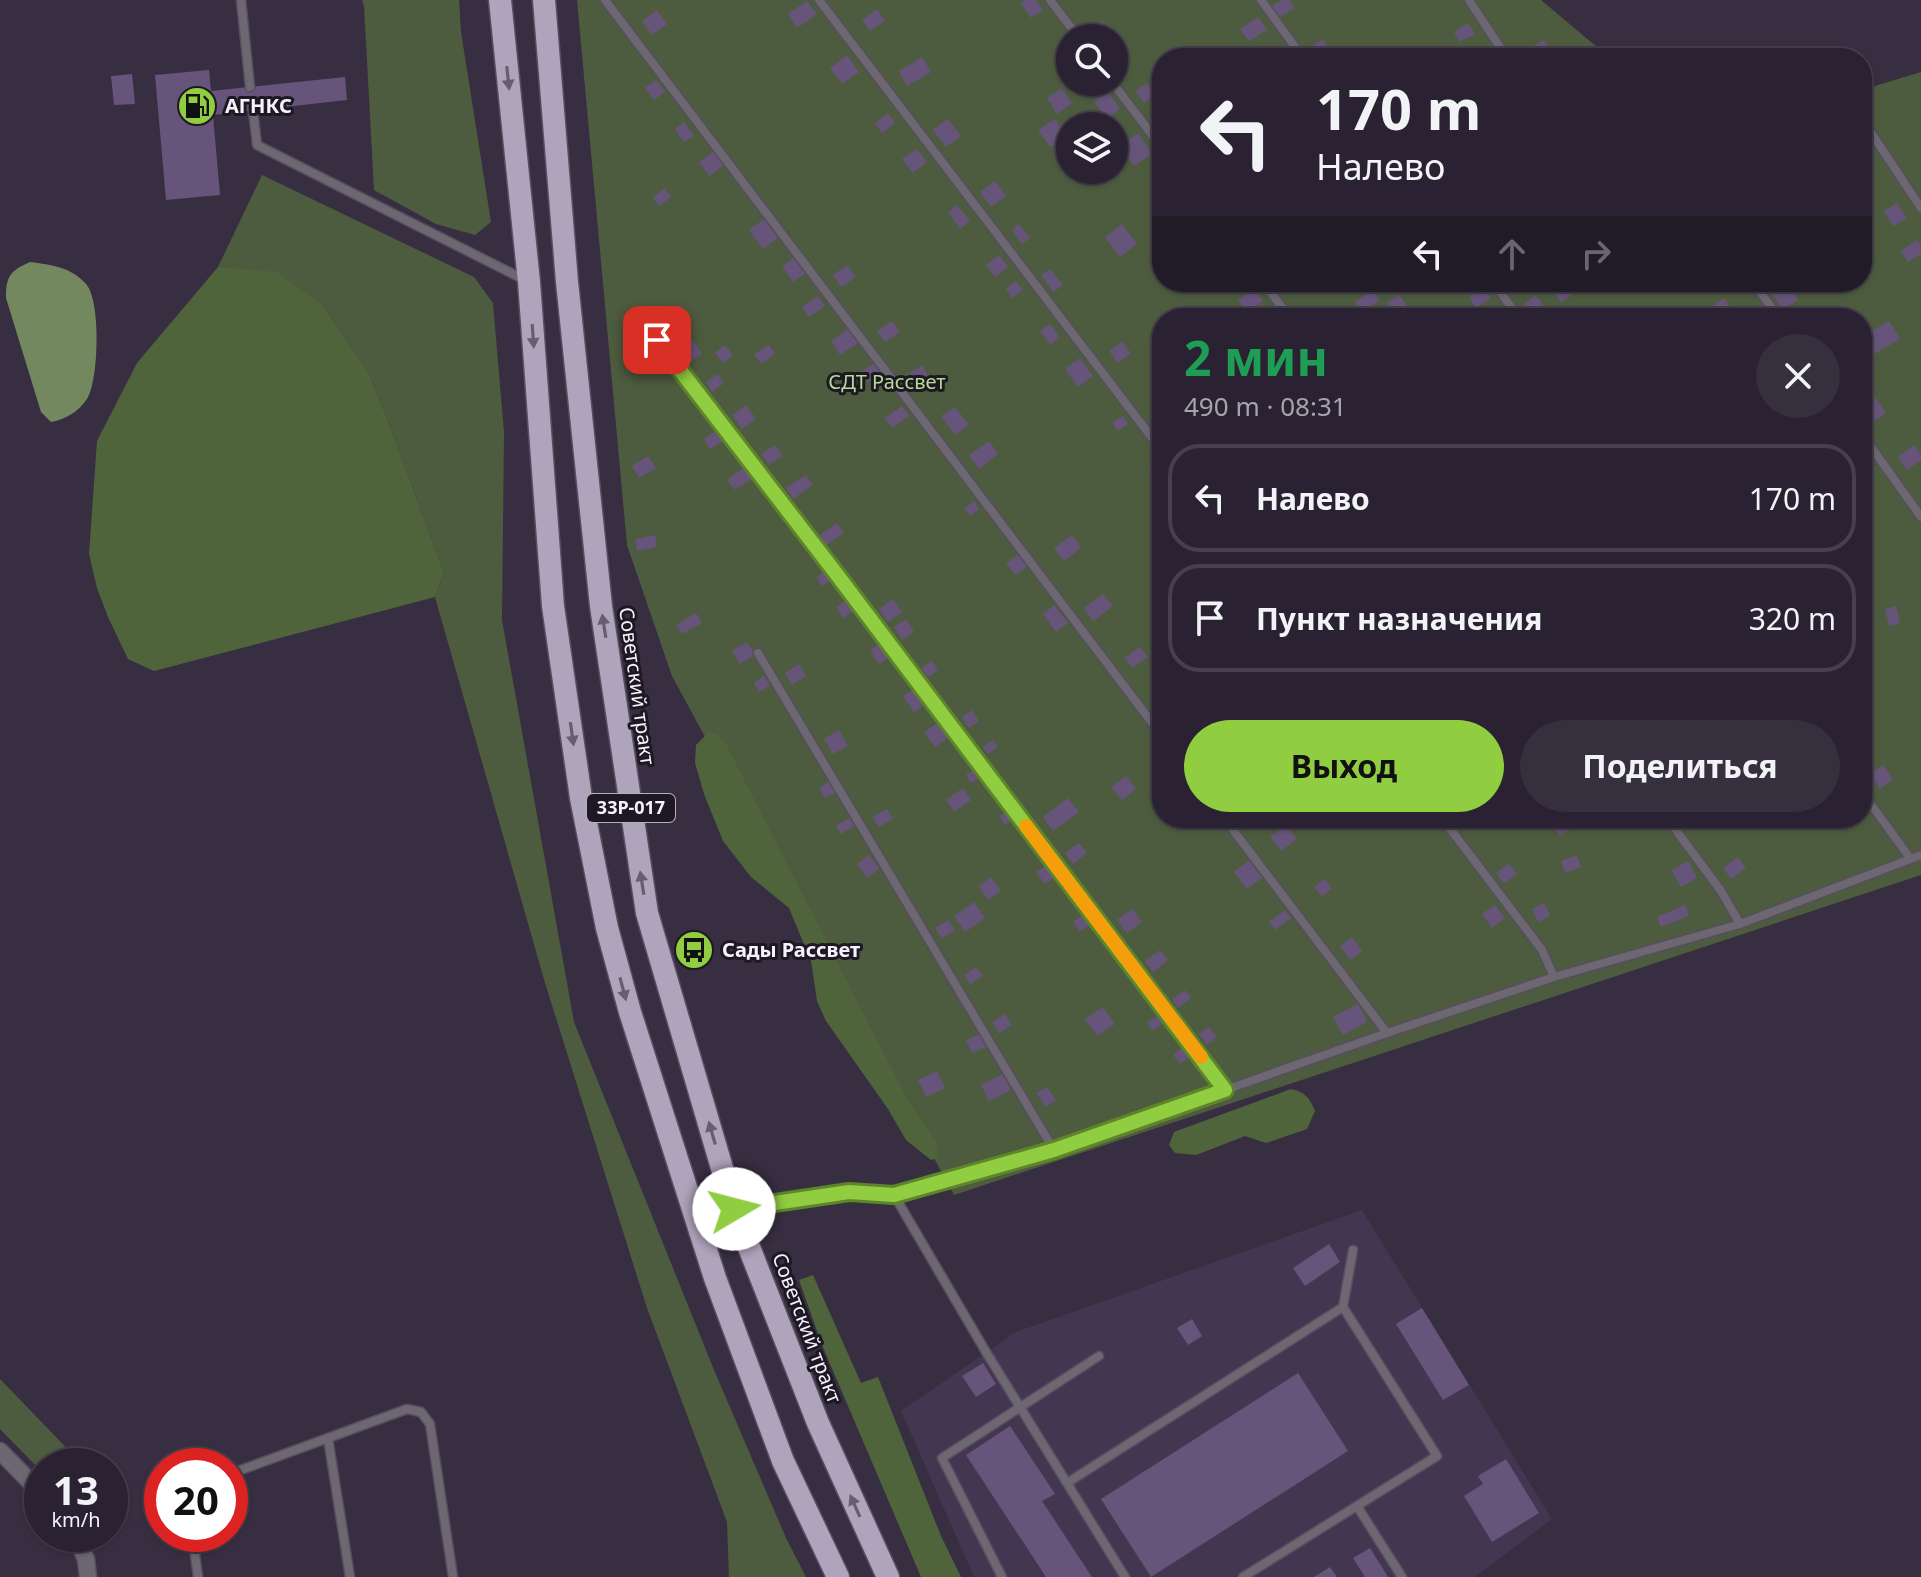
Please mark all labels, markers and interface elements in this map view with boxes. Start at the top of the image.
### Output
map controls [1056,24,1128,184]
button: search [1056,24,1128,96]
one-way arrow [502,66,515,91]
text: 170 m [1316,70,1481,146]
icon: left [1184,80,1288,184]
fuel station icon: АГНКС [176,85,218,127]
place label: АГНКС [225,92,292,119]
button: layers [1056,112,1128,184]
text: Налево [1316,142,1445,191]
icon: left [1406,232,1450,276]
icon: ahead [1490,232,1534,276]
icon: right [1574,232,1618,276]
pin [623,306,691,374]
icon: arrive [635,318,679,362]
one-way arrow [527,324,540,349]
text: 2 мин [1184,325,1328,390]
button: close [1756,334,1840,418]
park label: СДТ Рассвет [828,368,946,395]
text: 490 m · 08:31 [1184,388,1347,424]
icon: left [1188,476,1232,520]
text: Налево [1256,478,1370,519]
text: 170 m [1749,478,1836,519]
icon: arrive [1188,596,1232,640]
text: Пункт назначения [1256,598,1542,639]
text: 320 m [1749,598,1836,639]
street label: Советский тракт [613,605,662,766]
one-way arrow [597,613,610,638]
button: Выход [1184,720,1504,812]
button: Поделиться [1520,720,1840,812]
one-way arrow [566,722,579,747]
road number: 33Р-017 [587,794,675,822]
one-way arrow [635,870,648,895]
bus stop icon: Сады Рассвет [673,929,715,971]
place label: Сады Рассвет [722,936,860,963]
one-way arrow [618,976,630,1001]
one-way arrow [705,1121,718,1145]
position arrow [692,1167,776,1251]
street label: Советский тракт [766,1249,849,1407]
speed limit sign: 20 [144,1448,248,1552]
text: 13 [53,1462,99,1517]
one-way arrow [849,1494,862,1518]
text: km/h [51,1506,101,1533]

